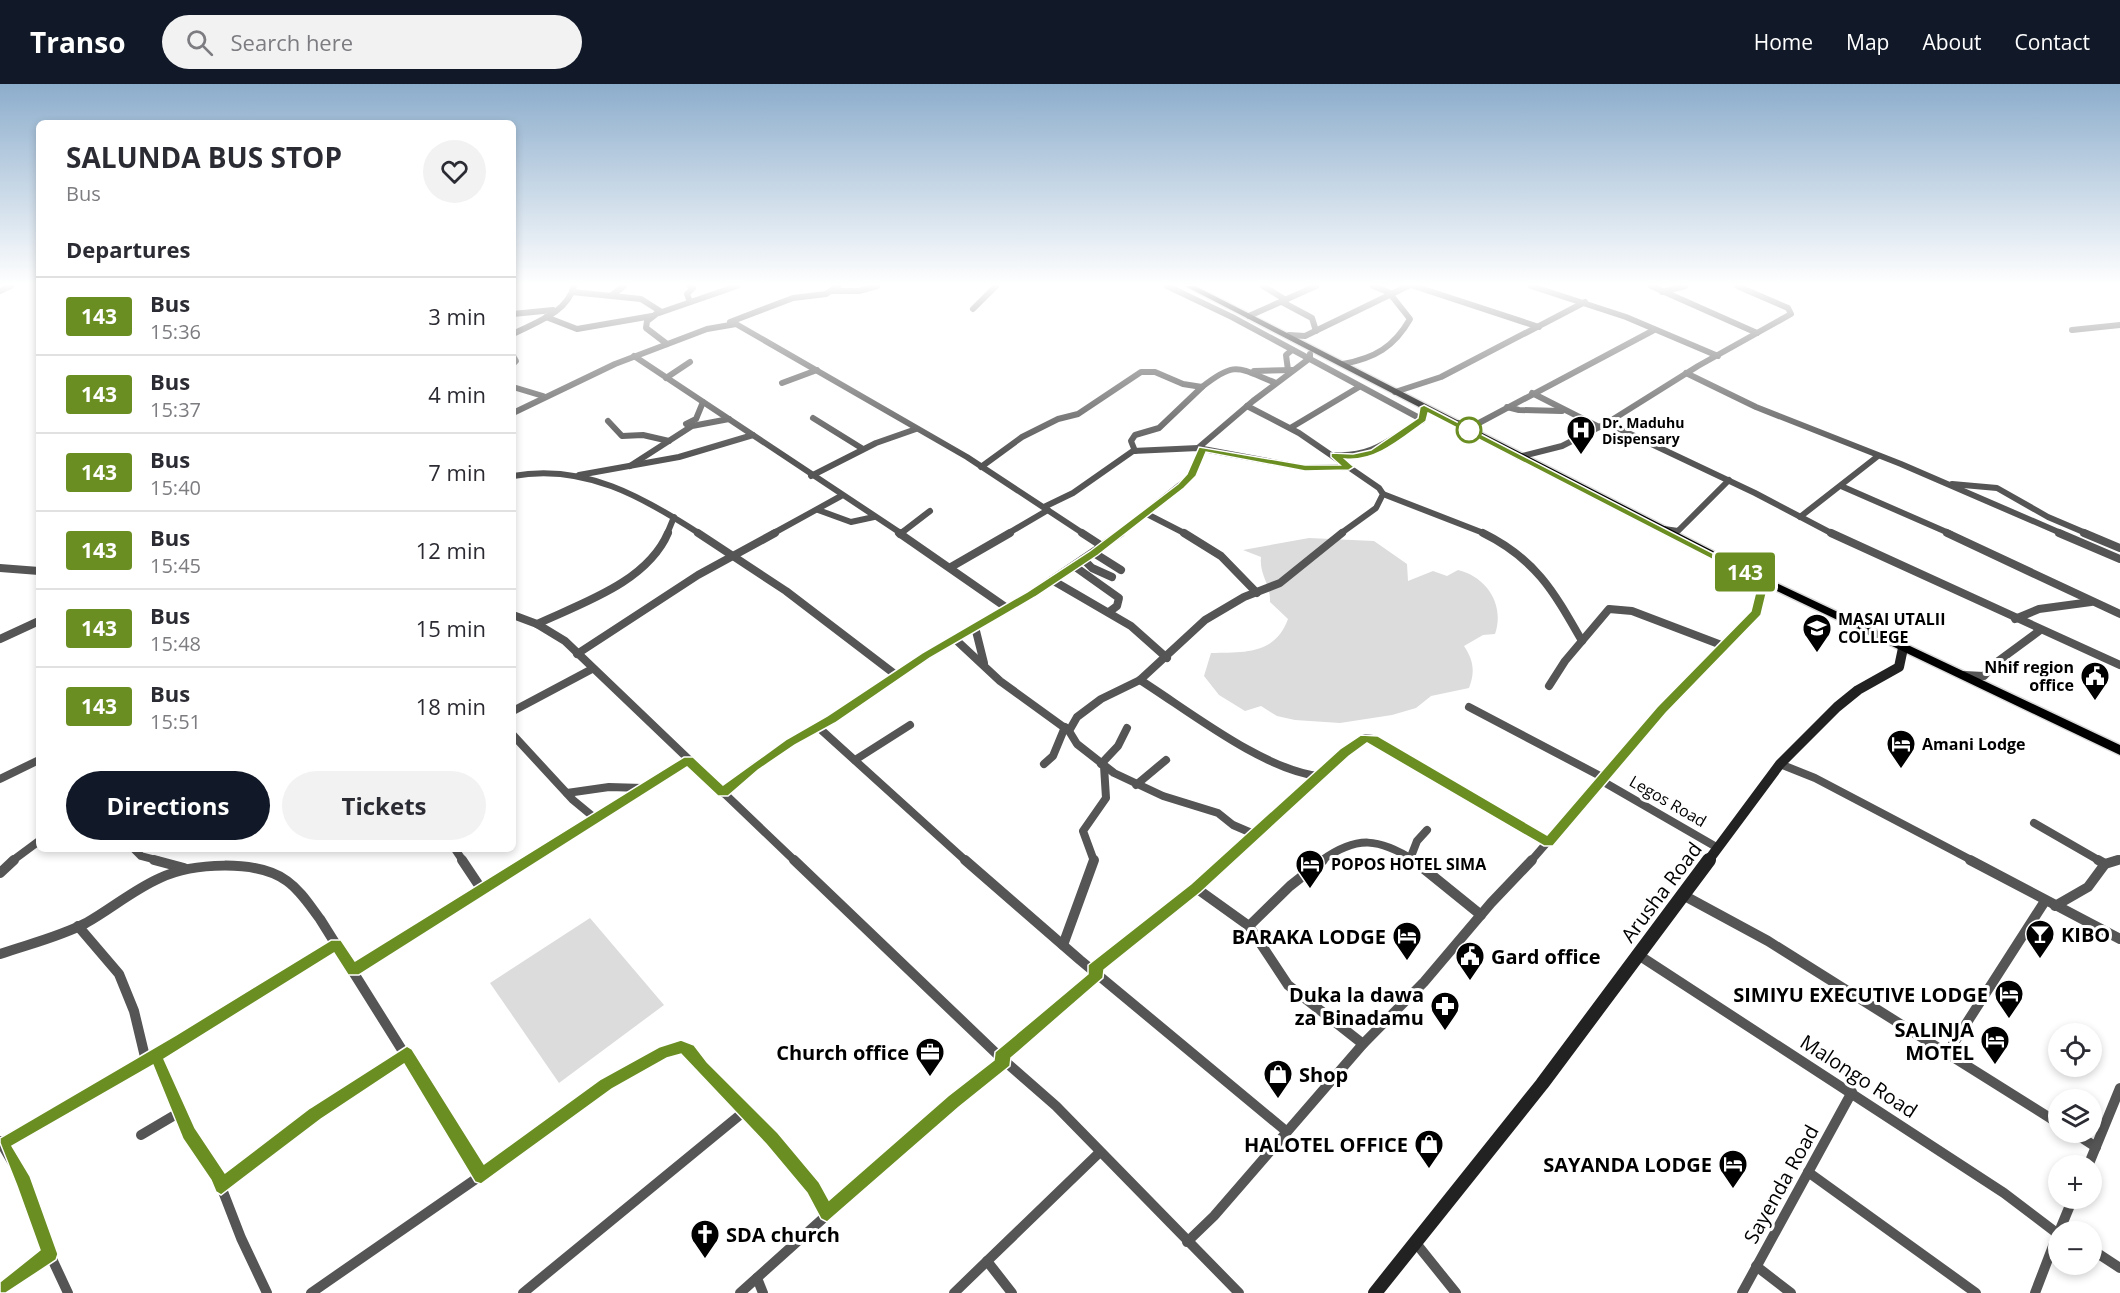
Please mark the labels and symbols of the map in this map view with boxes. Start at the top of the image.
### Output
place label: Dr. Maduhu Dispensary [1602,413,1684,448]
hospital icon: Dr. Maduhu Dispensary [1565,414,1597,456]
unlabelled marker [1456,417,1482,443]
line badge: 143 [1710,552,1780,592]
place label: MASAI UTALII COLLEGE [1838,608,1945,648]
school or university icon: MASAI UTALII COLLEGE [1801,612,1833,654]
place label: Nhif region office [1984,656,2074,696]
public building icon: Nhif region office [2079,660,2111,702]
hotel icon: Amani Lodge [1885,728,1917,770]
place label: Amani Lodge [1922,733,2026,755]
street label: Legos Road [1625,770,1711,832]
street label: Arusha Road [1614,836,1708,948]
hotel icon: POPOS HOTEL SIMA [1294,848,1326,890]
place label: POPOS HOTEL SIMA [1331,853,1487,875]
bar icon: KIBO [2024,918,2056,960]
hotel icon: BARAKA LODGE [1391,920,1423,962]
place label: KIBO [2061,921,2110,948]
place label: BARAKA LODGE [1232,923,1386,950]
public building icon: Gard office [1454,940,1486,982]
place label: Gard office [1491,943,1601,970]
hotel icon: SIMIYU EXECUTIVE LODGE [1993,978,2025,1020]
place label: Duka la dawa za Binadamu [1289,981,1424,1031]
place label: SIMIYU EXECUTIVE LODGE [1733,981,1988,1008]
pharmacy icon: Duka la dawa za Binadamu [1429,990,1461,1032]
place label: SALINJA MOTEL [1895,1016,1974,1066]
hotel icon: SALINJA MOTEL [1979,1024,2011,1066]
street label: Malongo Road [1795,1028,1923,1124]
office icon: Church office [914,1036,946,1078]
place label: Church office [776,1039,909,1066]
shop icon: Shop [1262,1058,1294,1100]
place label: Shop [1299,1061,1348,1088]
street label: Sayenda Road [1737,1120,1825,1248]
shop icon: HALOTEL OFFICE [1413,1128,1445,1170]
place label: HALOTEL OFFICE [1244,1131,1408,1158]
hotel icon: SAYANDA LODGE [1717,1148,1749,1190]
place label: SAYANDA LODGE [1543,1151,1712,1178]
church icon: SDA church [689,1218,721,1260]
place label: SDA church [726,1221,840,1248]

